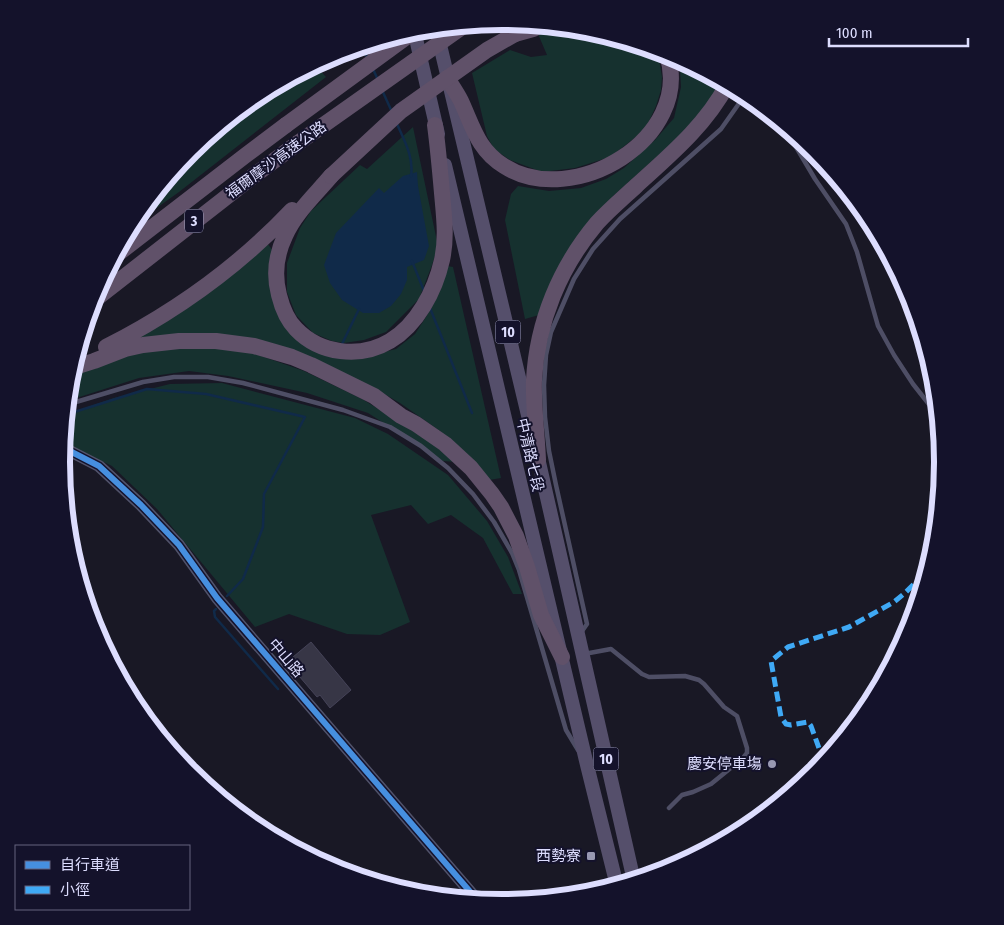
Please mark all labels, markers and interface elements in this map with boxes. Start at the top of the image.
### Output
scale bar [829,15,968,47]
text: 100 m [836,24,873,42]
street label: 福爾摩沙高速公路 [222,117,330,203]
road number: 3 [185,210,203,232]
road number: 10 [496,321,520,344]
street label: 中清路七段 [513,416,547,494]
street label: 中山路 [264,635,308,681]
road number: 10 [594,748,618,771]
place label: 慶安停車塲 [687,755,762,773]
marker: 慶安停車塲 [766,758,778,770]
legend [15,845,190,910]
place label: 西勢寮 [536,847,581,865]
marker: 西勢寮 [585,850,597,862]
text: 自行車道 [60,856,120,874]
text: 小徑 [60,881,90,899]

